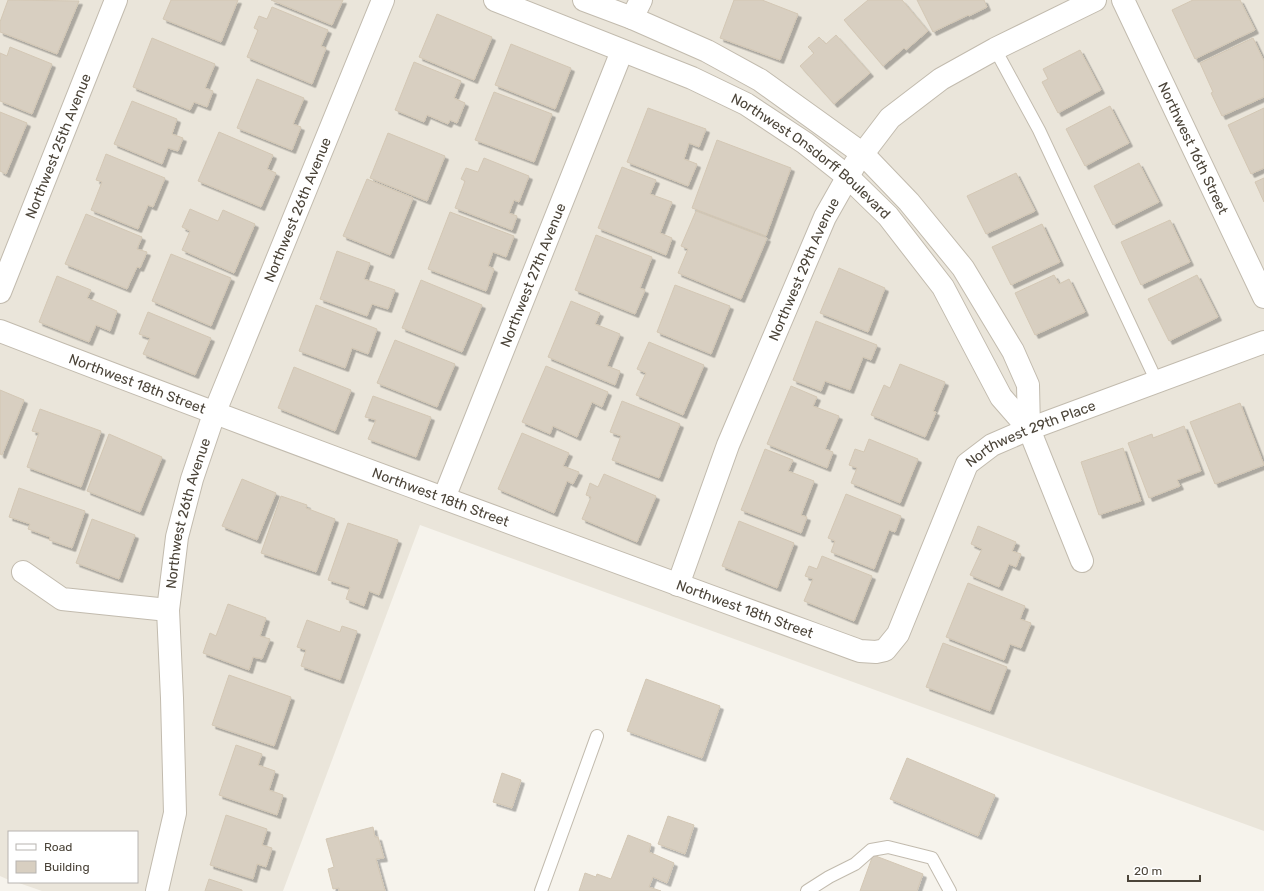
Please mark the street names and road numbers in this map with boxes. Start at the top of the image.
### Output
street label: Northwest 25th Avenue [22,71,95,221]
street label: Northwest 16th Street [1154,79,1232,218]
street label: Northwest Onsdorff Boulevard [728,90,894,223]
street label: Northwest 26th Avenue [261,135,335,285]
street label: Northwest 29th Avenue [765,195,843,344]
street label: Northwest 27th Avenue [497,201,570,350]
street label: Northwest 18th Street [66,350,208,418]
street label: Northwest 29th Place [962,397,1098,471]
street label: Northwest 26th Avenue [163,436,214,590]
street label: Northwest 18th Street [370,464,512,531]
street label: Northwest 18th Street [674,576,816,642]

